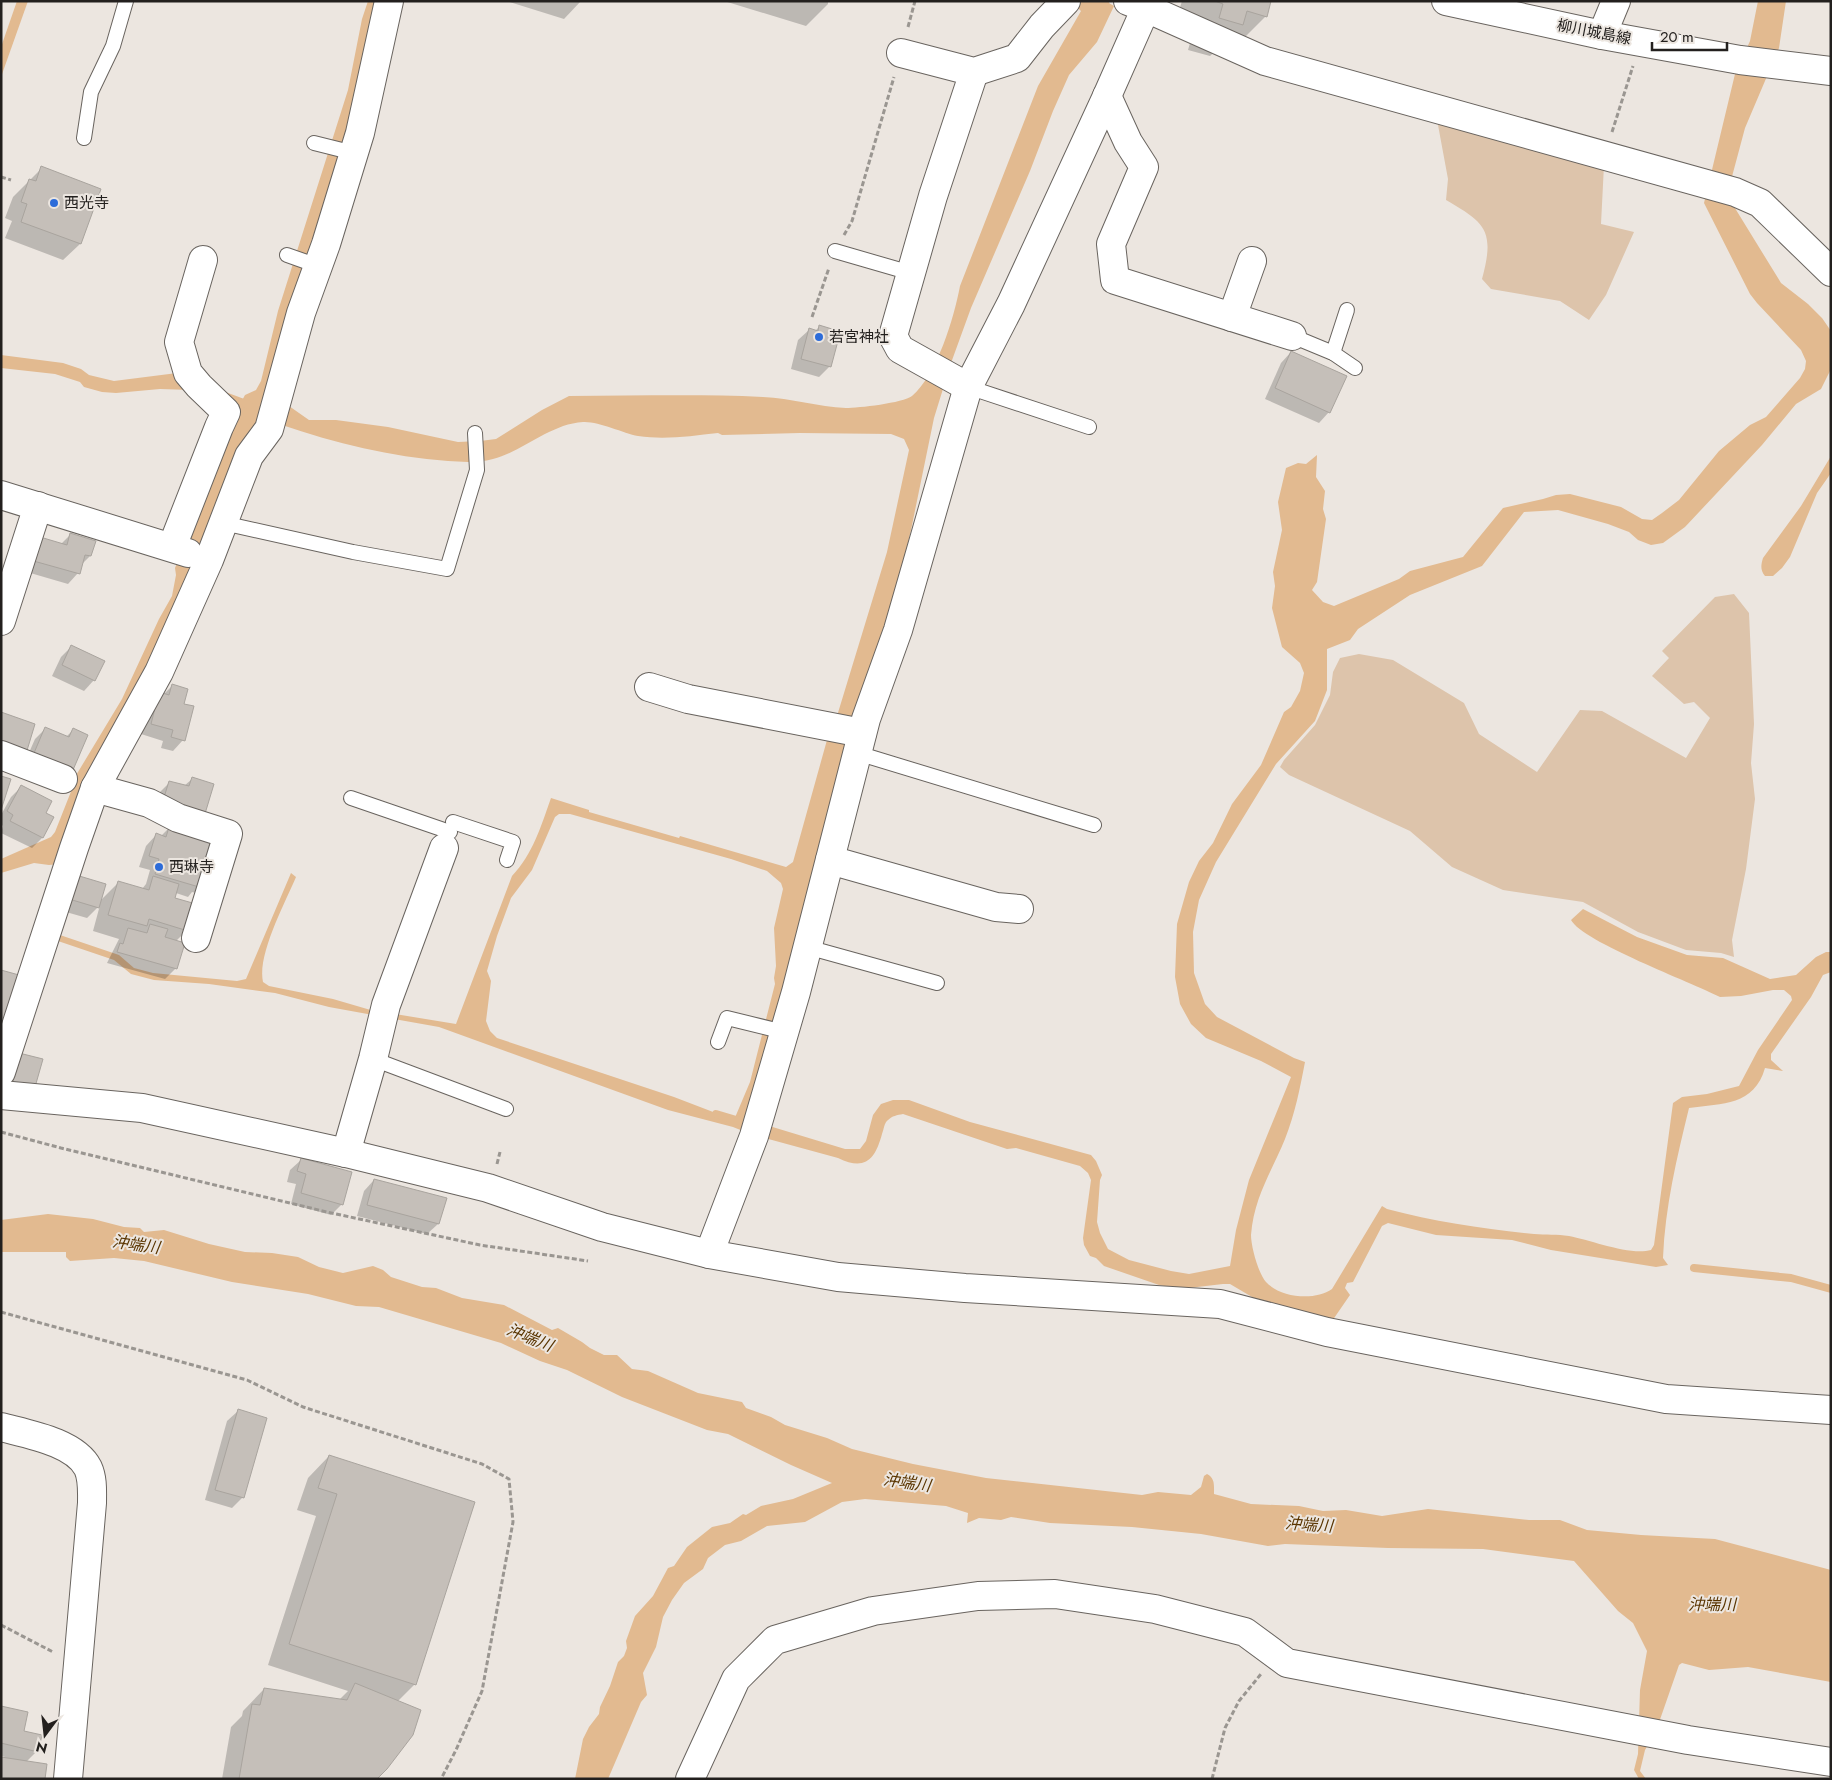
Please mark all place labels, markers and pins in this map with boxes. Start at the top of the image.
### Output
place label: 西光寺 [64,192,109,214]
marker: 西光寺 [48,197,60,209]
place label: 若宮神社 [829,326,889,348]
marker: 若宮神社 [813,331,825,343]
place label: 西琳寺 [169,856,214,878]
marker: 西琳寺 [153,861,165,873]

